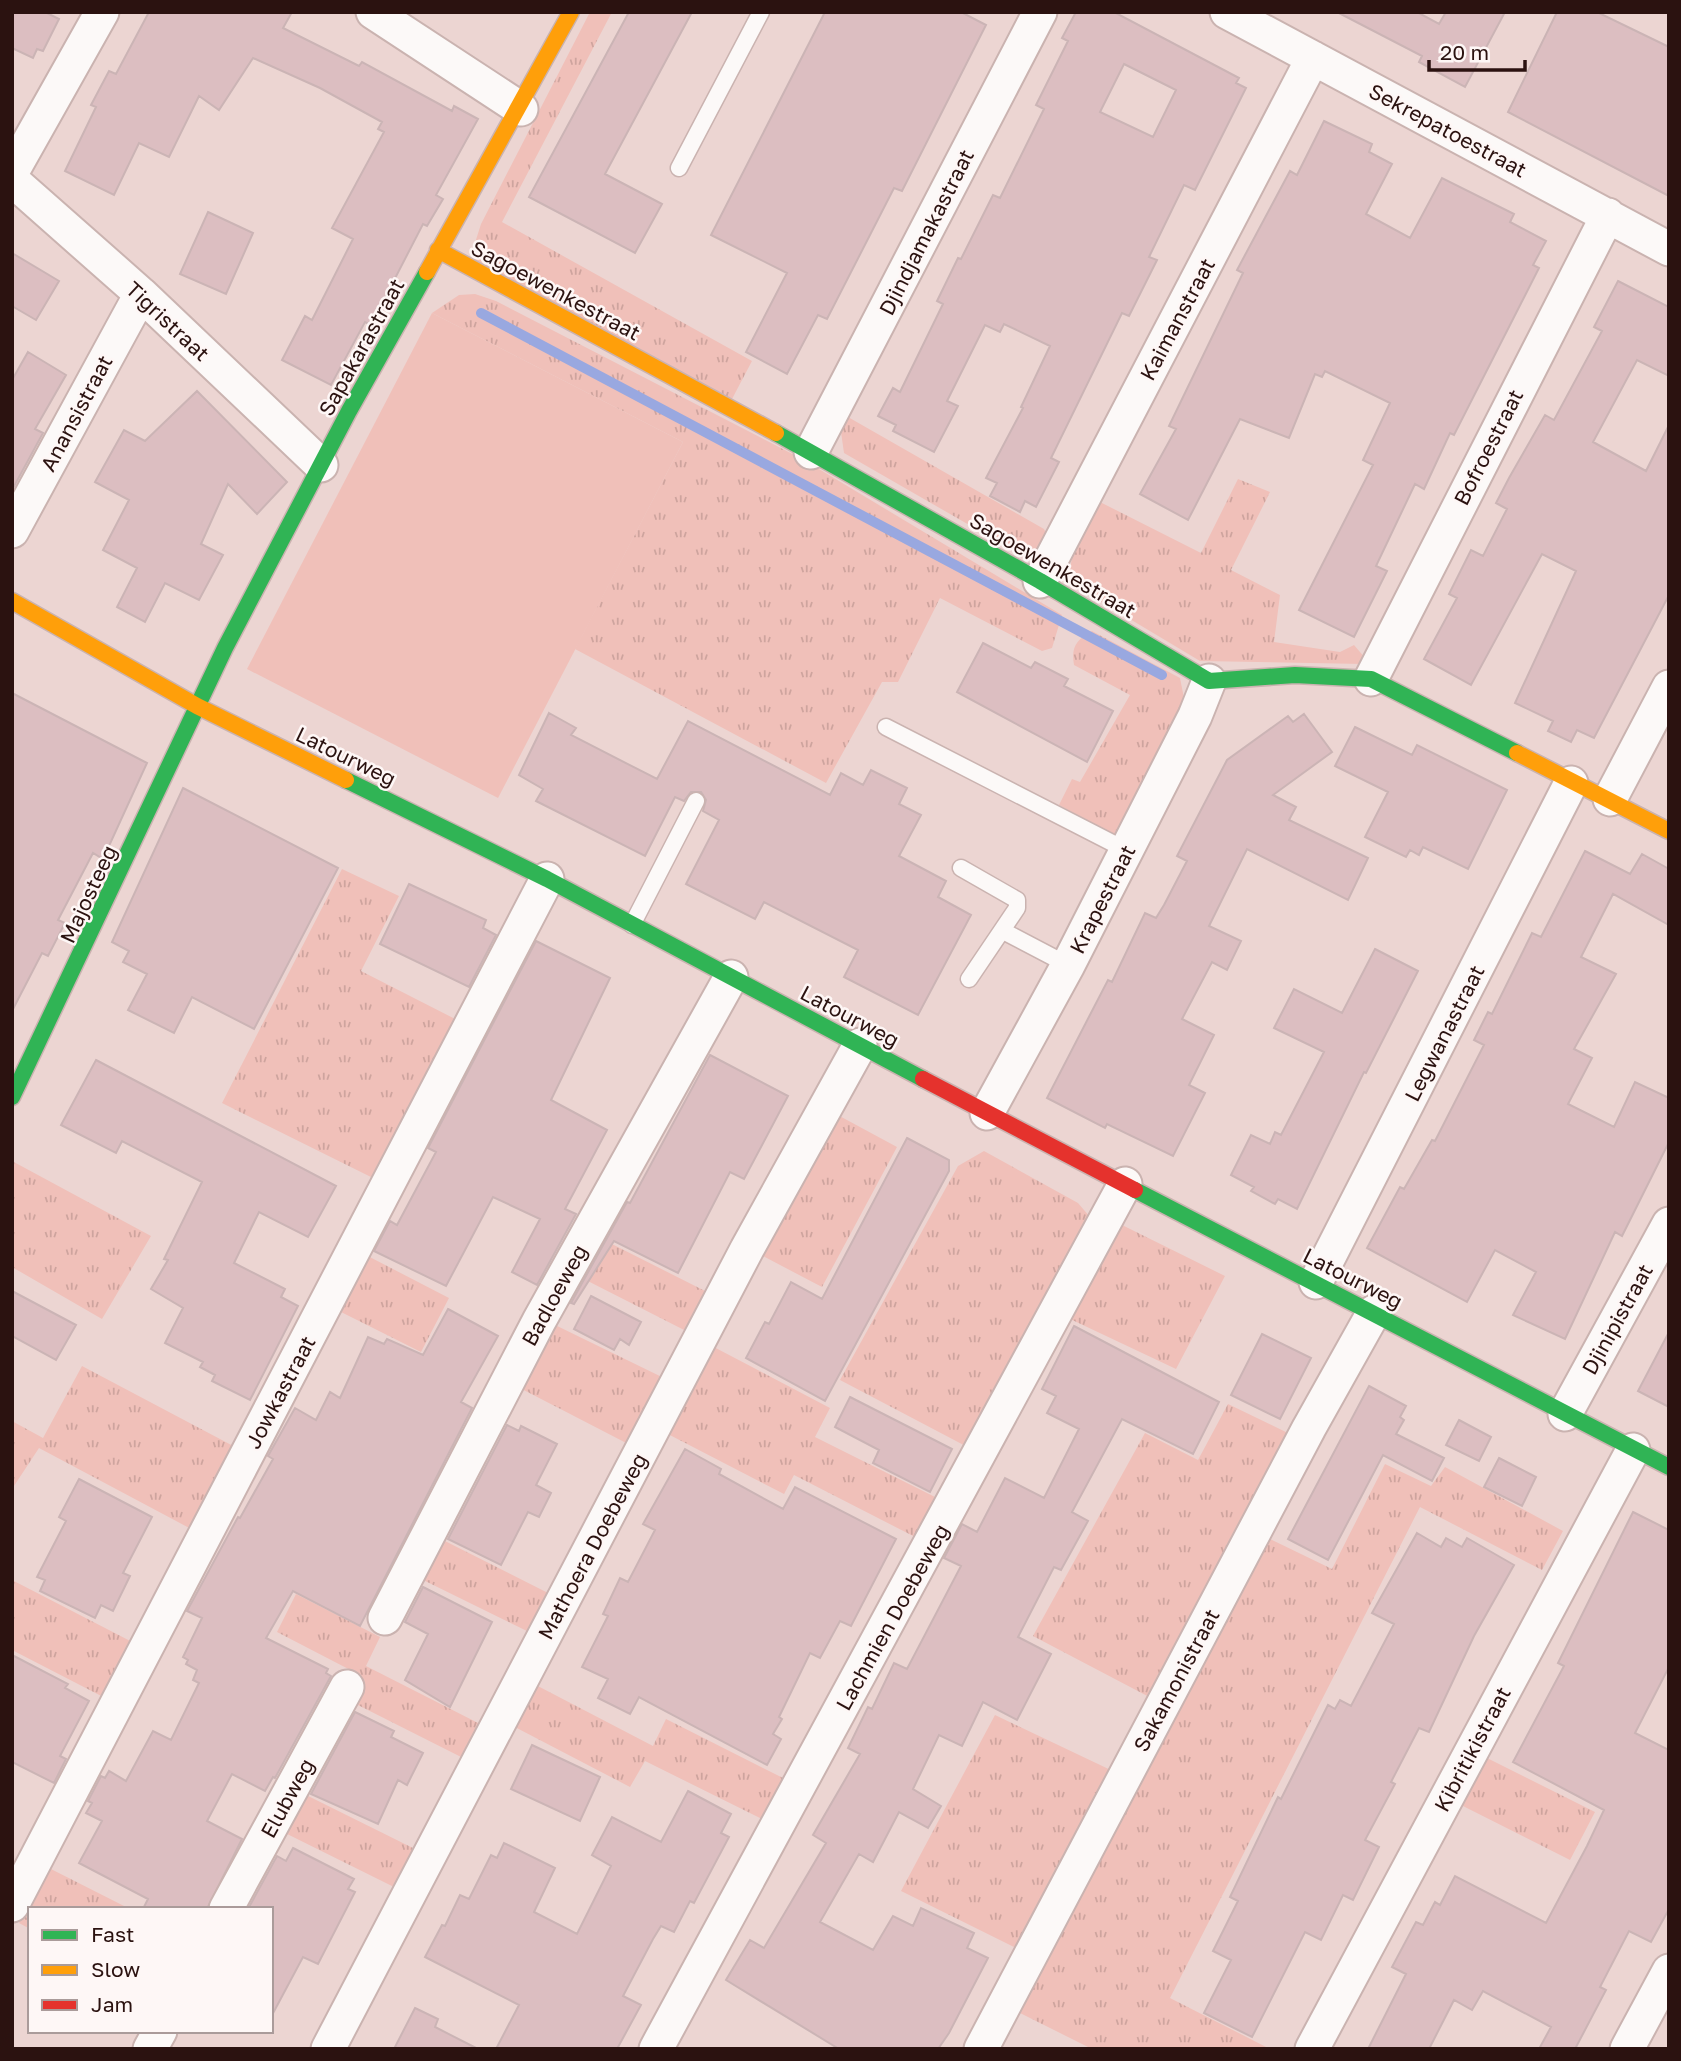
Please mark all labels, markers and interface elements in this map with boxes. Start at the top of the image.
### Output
scale bar [1429,28,1525,72]
text: 20 m [1440,39,1489,65]
street label: Sekrepatoestraat [1365,77,1531,183]
street label: Djindjamakastraat [873,145,979,319]
street label: Sagoewenkestraat [467,234,645,346]
street label: Kaimanstraat [1134,253,1220,385]
street label: Sapakarastraat [313,274,409,420]
street label: Tigristraat [121,276,215,366]
street label: Anansistraat [34,350,118,476]
street label: Bofroestraat [1448,385,1528,509]
street label: Sagoewenkestraat [965,507,1141,623]
street label: Latourweg [292,721,400,791]
street label: Krapestraat [1063,840,1141,958]
street label: Majosteeg [54,841,122,947]
street label: Legwanastraat [1398,960,1490,1106]
street label: Latourweg [796,979,904,1053]
street label: Badloeweg [516,1240,592,1350]
street label: Latourweg [1299,1242,1407,1314]
street label: Djinipistraat [1576,1259,1658,1379]
street label: Jowkastraat [239,1331,321,1453]
street label: Mathoera Doebeweg [532,1448,652,1644]
street label: Lachmien Doebeweg [830,1519,954,1715]
street label: Sakamonistraat [1127,1604,1225,1756]
street label: Kibritikistraat [1428,1682,1516,1816]
street label: Elubweg [255,1754,319,1842]
legend [28,1907,273,2033]
text: Fast [91,1921,134,1947]
text: Slow [91,1956,140,1982]
text: Jam [91,1991,133,2017]

